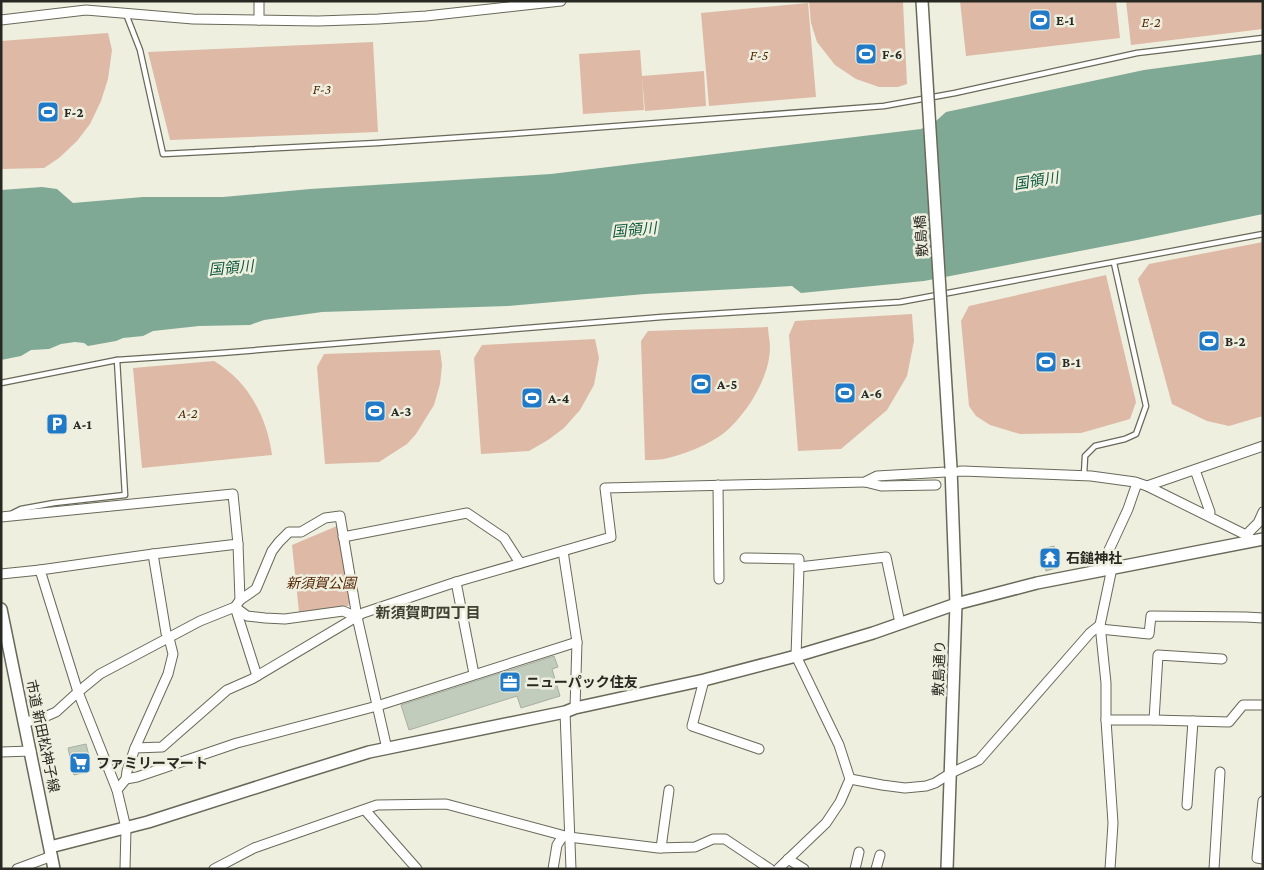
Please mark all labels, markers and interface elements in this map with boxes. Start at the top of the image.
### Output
sports icon: E-1 [1028,8,1052,32]
place label: E-1 [1056,12,1074,28]
park label: E-2 [1141,14,1161,30]
sports icon: F-6 [854,42,878,66]
place label: F-6 [882,46,902,62]
park label: F-5 [750,47,769,63]
park label: F-3 [313,81,332,97]
sports icon: F-2 [36,100,60,124]
place label: F-2 [64,104,84,120]
water label: 国領川 [1013,169,1061,192]
street label: 敷島橋 [912,214,930,258]
water label: 国領川 [611,220,659,240]
water label: 国領川 [208,258,256,278]
sports icon: B-2 [1197,329,1221,353]
place label: B-2 [1225,333,1246,349]
sports icon: B-1 [1034,350,1058,374]
place label: B-1 [1062,354,1081,370]
sports icon: A-5 [689,372,713,396]
place label: A-5 [716,376,738,392]
sports icon: A-6 [833,381,857,405]
place label: A-6 [860,385,882,401]
sports icon: A-4 [520,386,544,410]
place label: A-4 [547,390,570,406]
sports icon: A-3 [363,399,387,423]
place label: A-3 [390,403,411,419]
park label: A-2 [177,405,198,421]
parking icon: A-1 [45,412,69,436]
place label: A-1 [72,416,92,432]
temple icon: 石鎚神社 [1038,546,1062,570]
place label: 石鎚神社 [1066,550,1122,566]
park label: 新須賀公園 [286,575,358,591]
district label: 新須賀町四丁目 [375,605,481,621]
street label: 敷島通り [930,640,948,696]
office icon: ニューパック住友 [498,670,522,694]
place label: ニューパック住友 [526,674,638,690]
street label: 市道 新田松神子線 [23,678,63,794]
supermarket icon: ファミリーマート [68,751,92,775]
place label: ファミリーマート [96,755,208,771]

